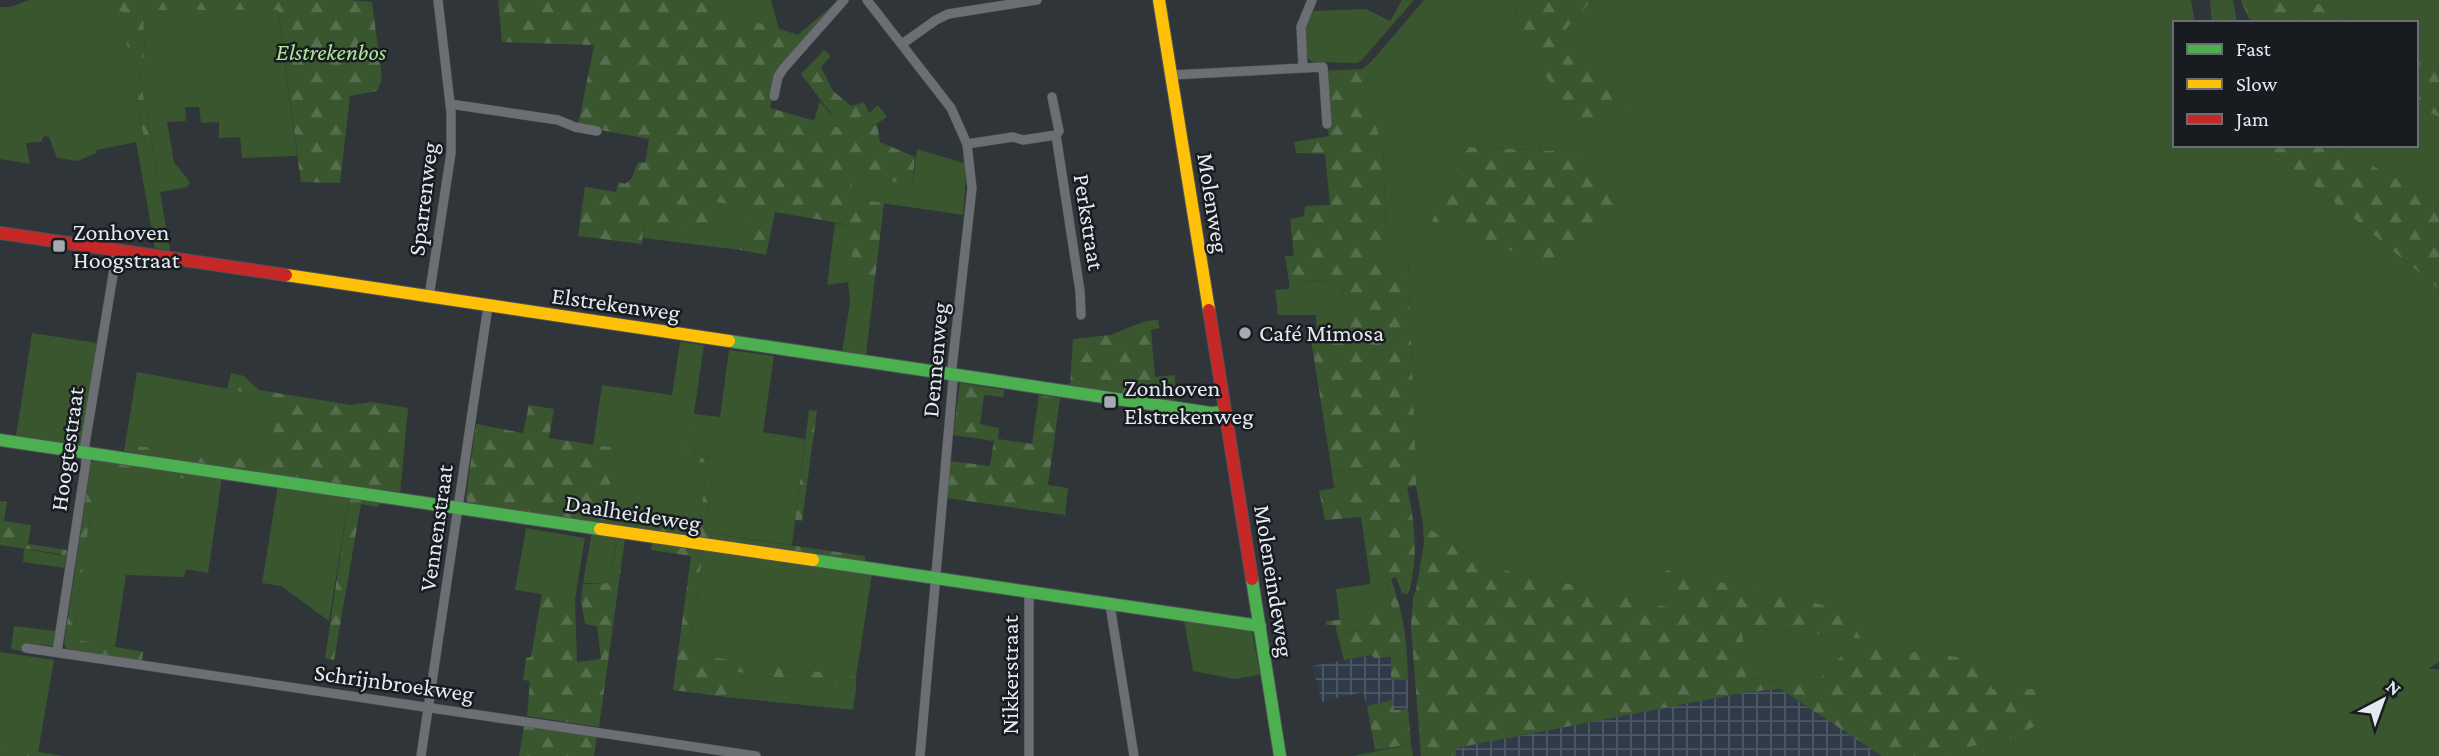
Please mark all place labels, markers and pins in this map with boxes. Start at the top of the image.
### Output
place label: Zonhoven Hoogstraat [73,218,181,273]
marker: Zonhoven Hoogstraat [51,238,67,254]
place label: Café Mimosa [1259,319,1384,346]
marker: Café Mimosa [1237,325,1253,341]
place label: Zonhoven Elstrekenweg [1124,374,1254,429]
marker: Zonhoven Elstrekenweg [1102,394,1118,410]

